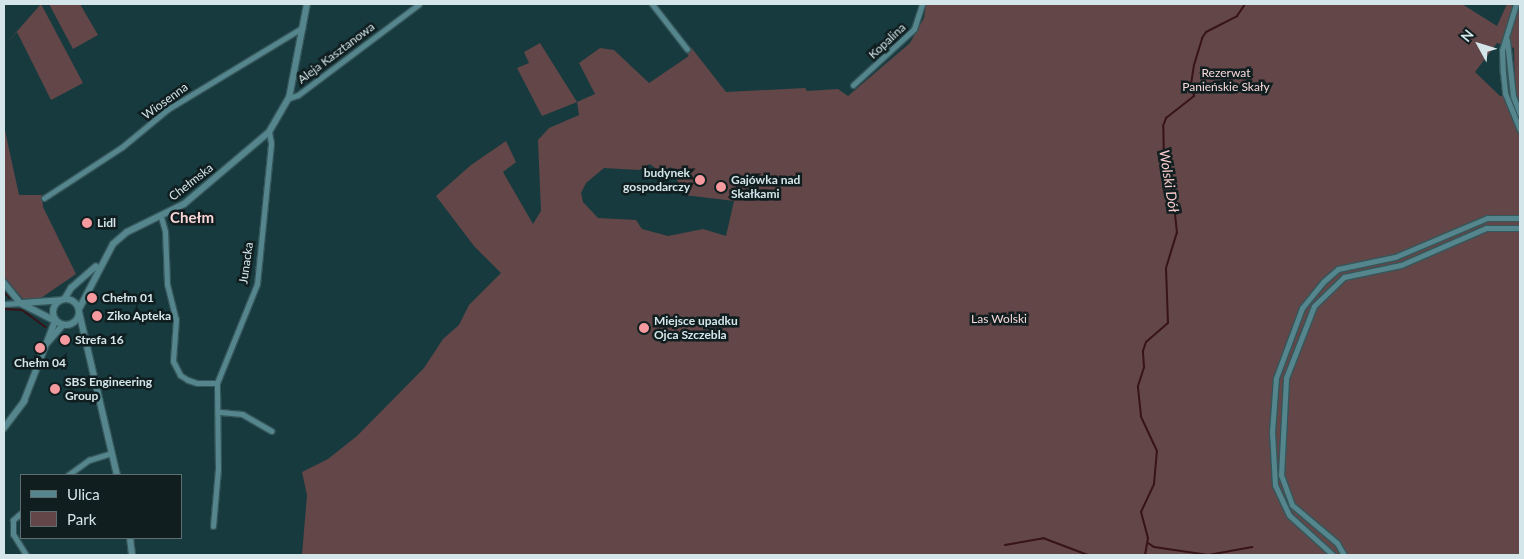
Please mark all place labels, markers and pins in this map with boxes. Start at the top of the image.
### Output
place label: budynek gospodarczy [623,166,690,194]
place label: Gajówka nad Skałkami [731,173,800,201]
marker: budynek gospodarczy [694,174,706,186]
marker: Gajówka nad Skałkami [715,181,727,193]
place label: Lidl [97,216,116,230]
marker: Lidl [81,217,93,229]
place label: Chełm 01 [102,291,154,305]
marker: Chełm 01 [86,292,98,304]
place label: Ziko Apteka [107,309,172,323]
marker: Ziko Apteka [91,310,103,322]
place label: Miejsce upadku Ojca Szczebla [654,314,738,342]
marker: Miejsce upadku Ojca Szczebla [638,322,650,334]
place label: Strefa 16 [75,333,124,347]
marker: Strefa 16 [59,334,71,346]
marker: Chełm 04 [34,342,46,354]
place label: Chełm 04 [14,356,66,370]
place label: SBS Engineering Group [65,375,152,403]
marker: SBS Engineering Group [49,383,61,395]

